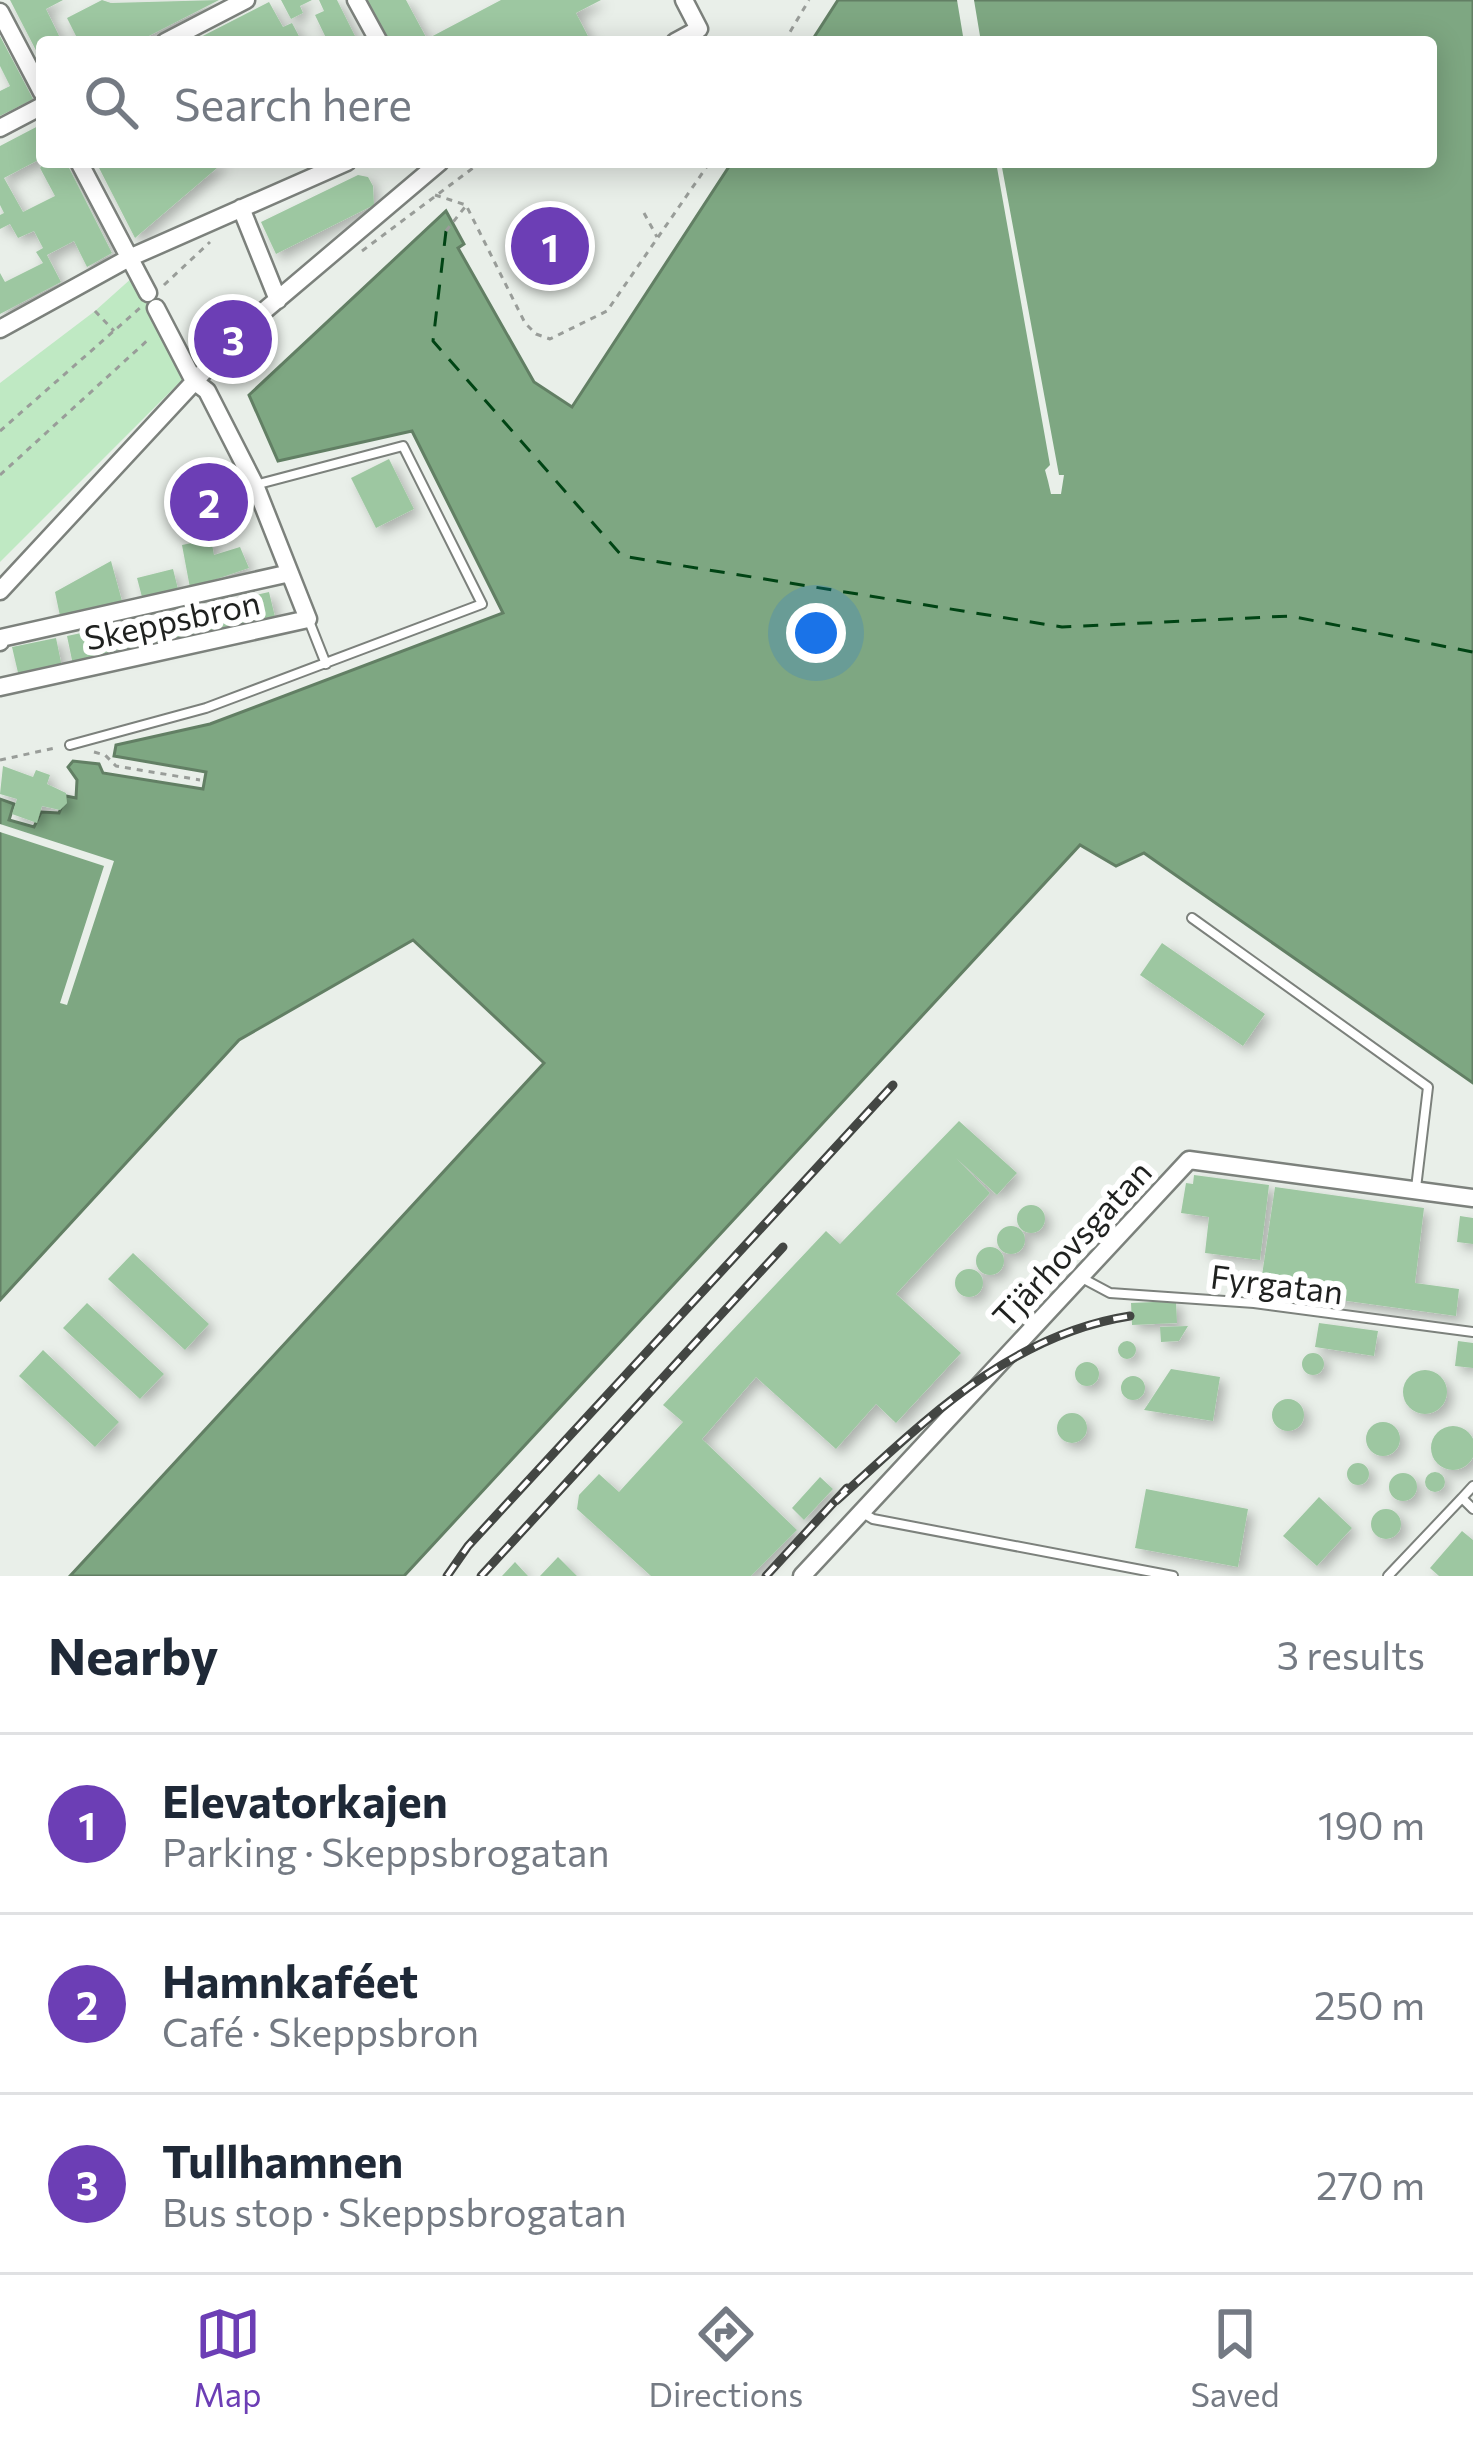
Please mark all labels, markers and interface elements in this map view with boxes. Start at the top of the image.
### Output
search box [36,36,1437,168]
icon: search [78,69,144,135]
text: Search here [174,75,412,130]
pin: 1 [511,201,589,291]
pin: 3 [194,294,272,384]
pin: 2 [170,457,248,547]
street label: Skeppsbron [80,580,264,658]
your location [786,603,846,663]
street label: Tjärhovsgatan [983,1151,1159,1335]
street label: Fyrgatan [1208,1255,1346,1311]
text: Nearby [48,1623,218,1686]
text: 3 results [1277,1630,1425,1678]
text: Elevatorkajen [162,1772,448,1827]
text: 1 [78,1800,96,1848]
text: 190 m [1318,1800,1425,1848]
text: Parking · Skeppsbrogatan [162,1827,610,1875]
text: Hamnkaféet [162,1952,418,2007]
text: 2 [76,1980,98,2028]
text: 250 m [1314,1980,1425,2028]
text: Café · Skeppsbron [162,2007,479,2055]
text: Tullhamnen [162,2132,403,2187]
text: 3 [76,2160,98,2208]
text: 270 m [1316,2160,1425,2208]
text: Bus stop · Skeppsbrogatan [162,2187,626,2235]
tab: Map [194,2301,262,2414]
tab: Directions [649,2301,803,2414]
tab: Saved [1190,2301,1279,2414]

